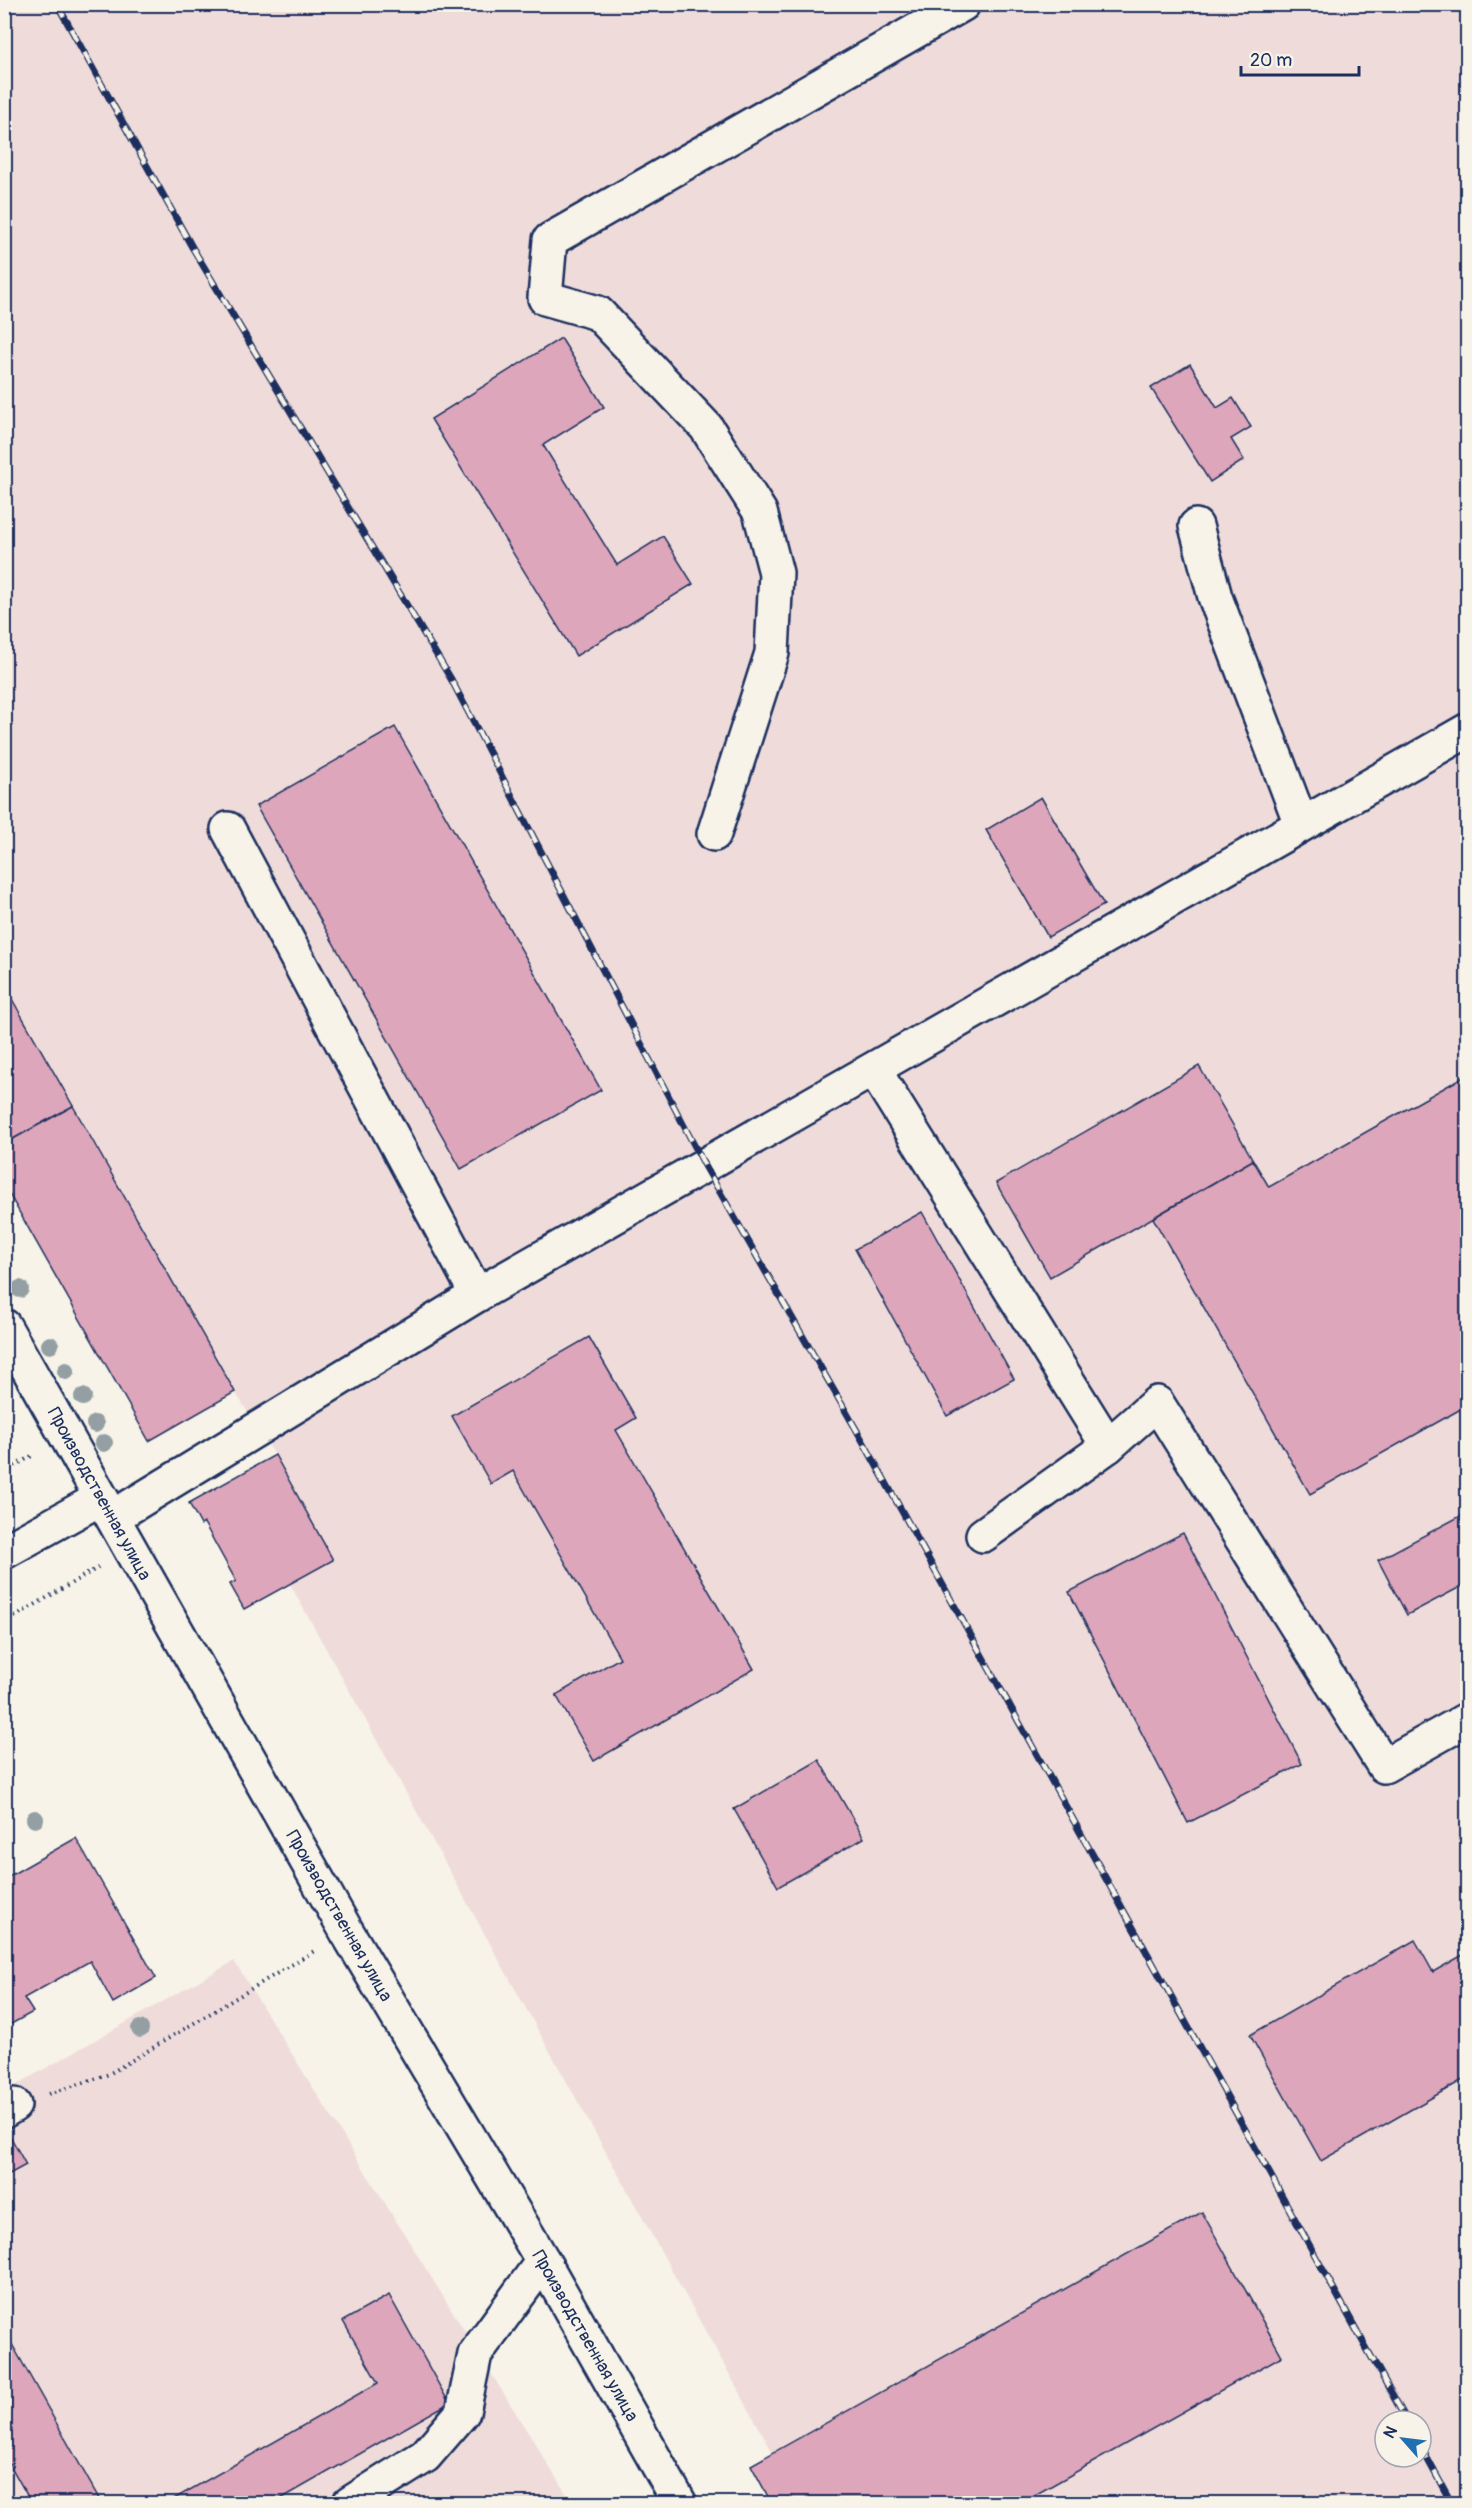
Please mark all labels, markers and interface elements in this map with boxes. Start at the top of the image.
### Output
scale bar [1241,39,1360,77]
text: 20 m [1250,49,1292,72]
street label: Производственная улица [42,1404,156,1584]
street label: Производственная улица [281,1826,397,2006]
street label: Производственная улица [527,2246,643,2426]
north arrow [1373,2409,1433,2469]
text: N [1379,2423,1402,2442]

